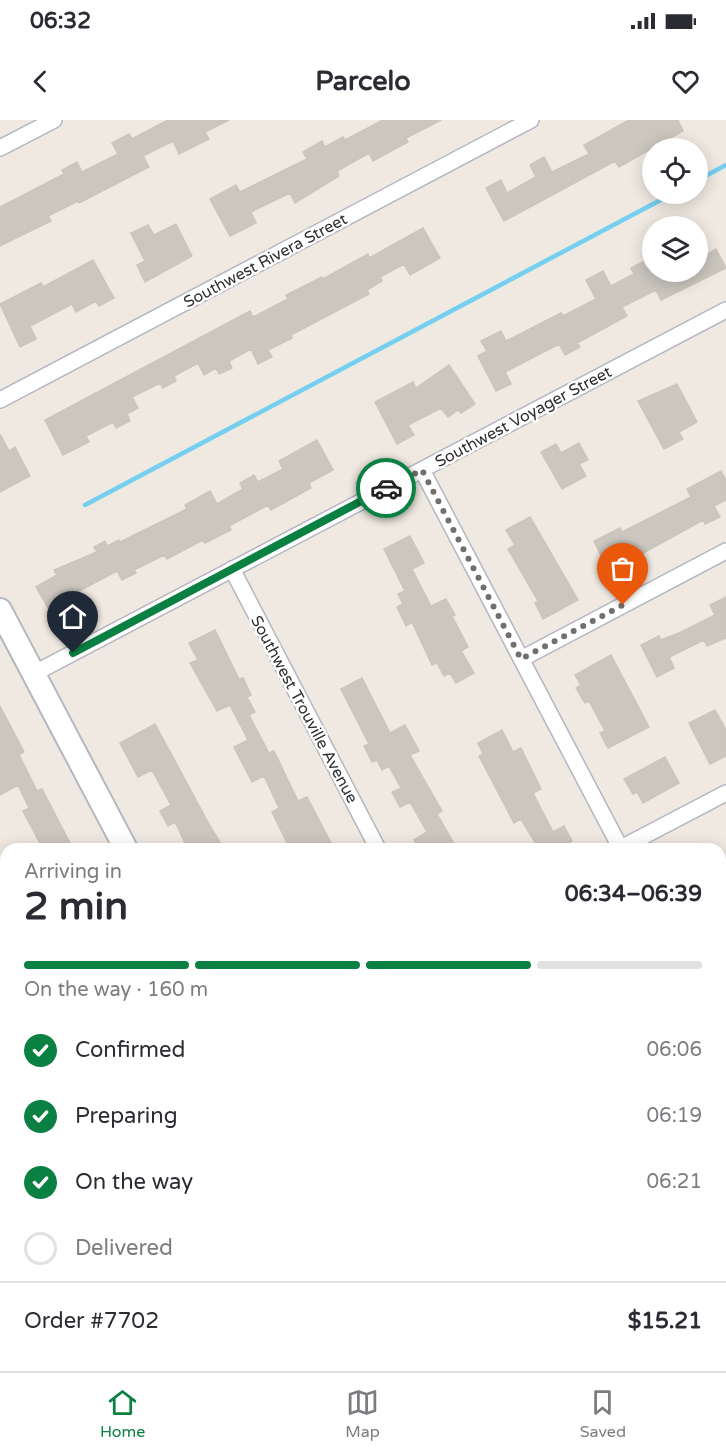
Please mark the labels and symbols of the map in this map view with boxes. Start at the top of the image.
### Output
street label: Southwest Rivera Street [180,209,351,313]
street label: Southwest Voyager Street [432,362,615,472]
courier [356,458,416,518]
pin [597,543,648,605]
pin [47,591,98,653]
street label: Southwest Trouville Avenue [246,612,362,807]

